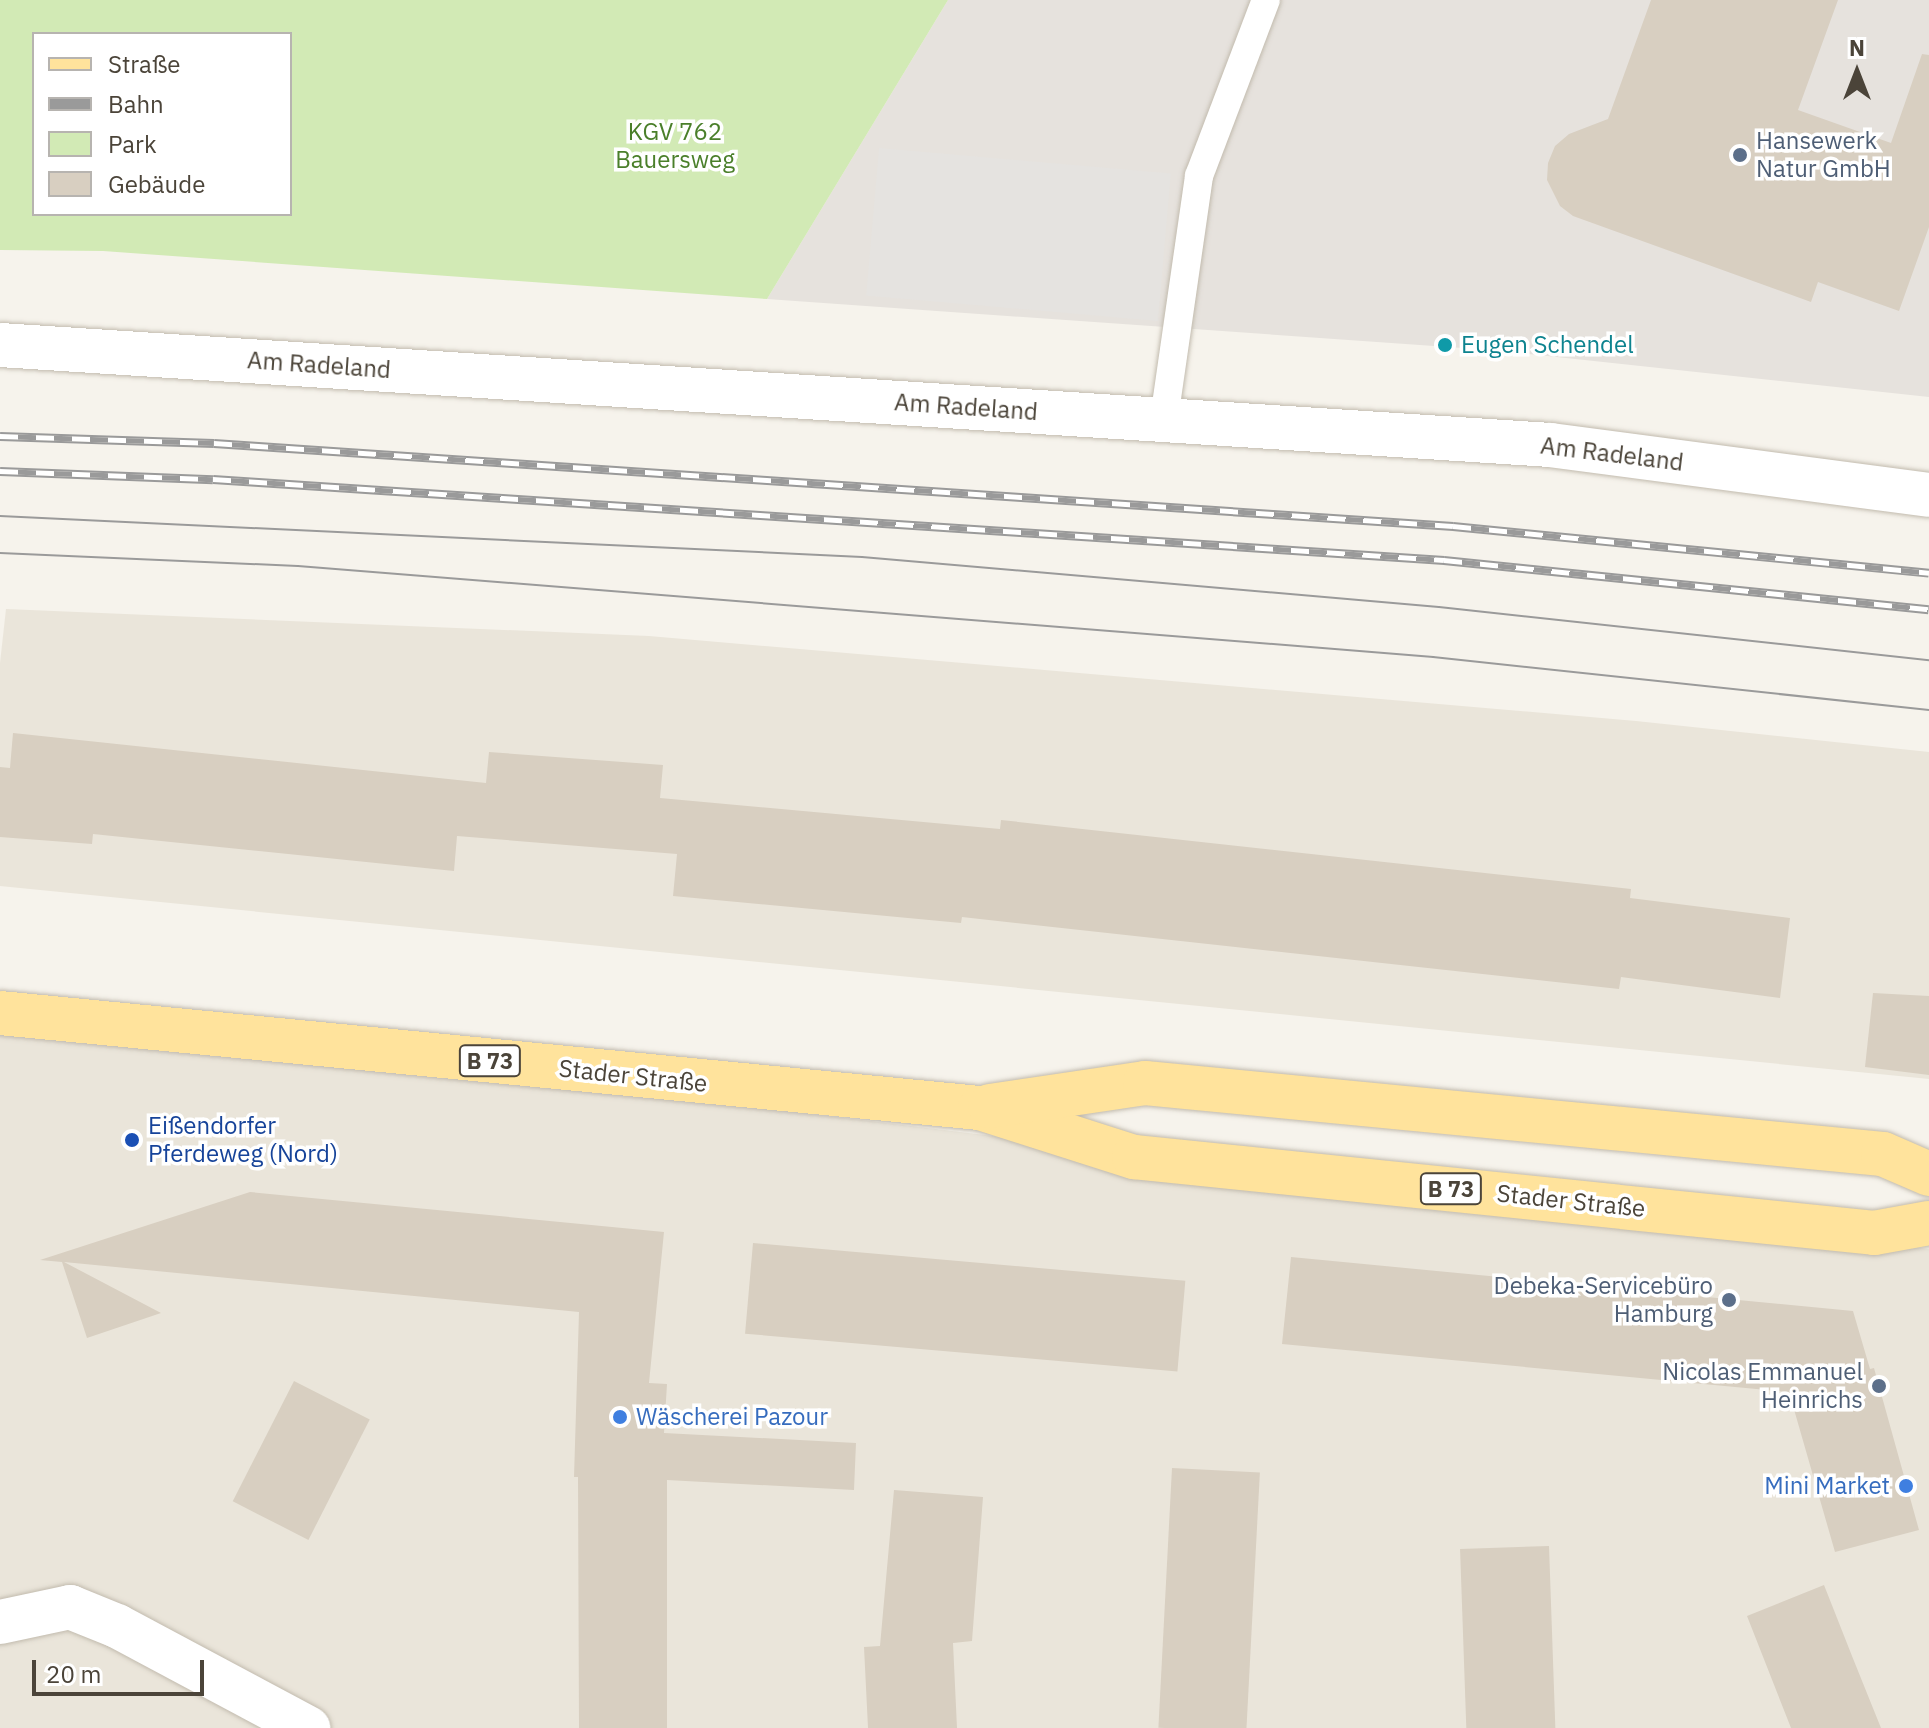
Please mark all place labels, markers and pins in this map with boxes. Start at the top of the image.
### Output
place label: Hansewerk Natur GmbH [1756,127,1891,183]
marker: Hansewerk Natur GmbH [1731,146,1749,164]
place label: Eugen Schendel [1461,331,1634,359]
marker: Eugen Schendel [1436,336,1454,354]
place label: Eißendorfer Pferdeweg (Nord) [148,1112,338,1168]
marker: Eißendorfer Pferdeweg (Nord) [123,1131,141,1149]
place label: Debeka-Servicebüro Hamburg [1494,1272,1713,1328]
marker: Debeka-Servicebüro Hamburg [1720,1291,1738,1309]
place label: Nicolas Emmanuel Heinrichs [1662,1358,1863,1414]
marker: Nicolas Emmanuel Heinrichs [1870,1377,1888,1395]
place label: Wäscherei Pazour [636,1403,828,1431]
marker: Wäscherei Pazour [611,1408,629,1426]
place label: Mini Market [1764,1472,1890,1500]
marker: Mini Market [1897,1477,1915,1495]

